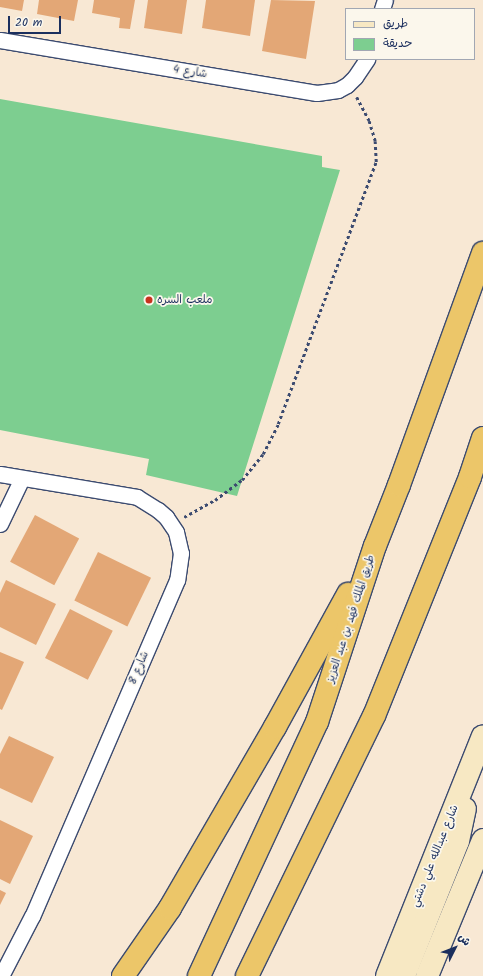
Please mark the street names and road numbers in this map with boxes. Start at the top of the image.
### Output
street label: شارع 4 [172,63,208,81]
street label: طريق الملك فهد بن عبد العزيز [324,553,378,685]
street label: شارع 8 [126,649,152,687]
street label: شارع عبدالله علي دشتي [409,803,461,909]

